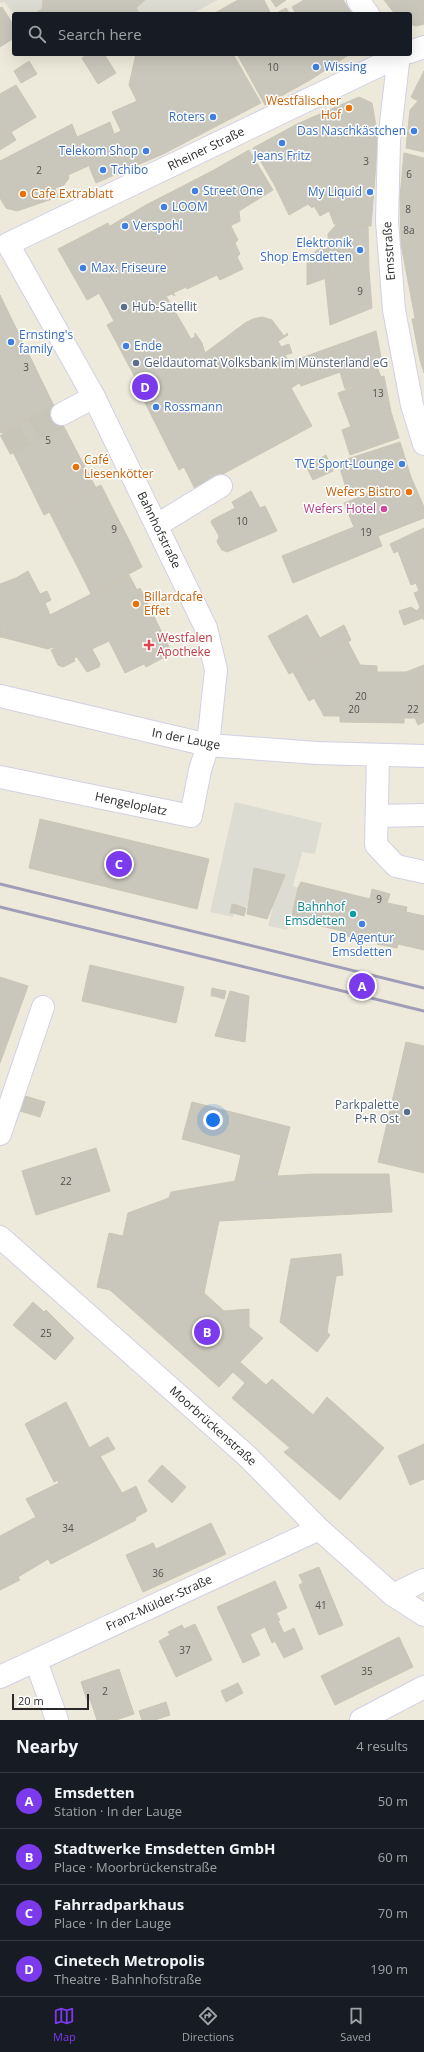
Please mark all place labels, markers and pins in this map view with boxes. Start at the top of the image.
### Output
place label: Wissing [324,58,367,75]
marker: Wissing [311,62,321,72]
place label: Westfälischer Hof [266,92,342,123]
marker: Westfälischer Hof [344,103,354,113]
place label: Roters [169,108,205,125]
marker: Roters [208,112,218,122]
place label: Das Naschkästchen [297,122,406,139]
marker: Das Naschkästchen [409,126,419,136]
marker: Jeans Fritz [277,138,287,148]
place label: Telekom Shop [59,142,138,159]
marker: Telekom Shop [141,146,151,156]
place label: Jeans Fritz [253,147,311,164]
place label: Tchibo [111,161,148,178]
marker: Tchibo [98,165,108,175]
place label: Street One [203,182,263,199]
place label: My Liquid [308,183,362,200]
place label: Cafe Extrablatt [31,185,114,202]
marker: Street One [190,186,200,196]
marker: My Liquid [365,187,375,197]
marker: Cafe Extrablatt [18,189,28,199]
place label: LOOM [172,198,208,215]
marker: LOOM [159,202,169,212]
place label: Verspohl [133,217,182,234]
marker: Verspohl [120,221,130,231]
place label: Elektronik Shop Emsdetten [260,234,353,265]
marker: Elektronik Shop Emsdetten [355,245,365,255]
place label: Max. Friseure [91,259,167,276]
marker: Max. Friseure [78,263,88,273]
place label: Hub-Satellit [132,298,197,315]
marker: Hub-Satellit [119,302,129,312]
place label: Ernsting's family [19,326,73,357]
marker: Ernsting's family [6,337,16,347]
place label: Ende [134,337,162,354]
marker: Ende [121,341,131,351]
place label: Geldautomat Volksbank im Münsterland eG [144,354,388,371]
marker: Geldautomat Volksbank im Münsterland eG [131,358,141,368]
pin: D [132,372,158,402]
place label: Rossmann [164,398,223,415]
marker: Rossmann [151,402,161,412]
place label: Café Liesenkötter [84,451,154,482]
place label: TVE Sport-Lounge [295,455,394,472]
marker: TVE Sport-Lounge [397,459,407,469]
marker: Café Liesenkötter [71,462,81,472]
place label: Wefers Bistro [326,483,401,500]
marker: Wefers Bistro [404,487,414,497]
place label: Wefers Hotel [304,500,376,517]
marker: Wefers Hotel [379,504,389,514]
place label: Billardcafe Effet [144,588,203,619]
marker: Billardcafe Effet [131,599,141,609]
place label: Westfalen Apotheke [157,629,213,660]
marker: Westfalen Apotheke [144,640,154,650]
pin: C [106,849,132,879]
place label: Bahnhof Emsdetten [285,898,346,929]
marker: Bahnhof Emsdetten [348,909,358,919]
marker: DB Agentur Emsdetten [357,919,367,929]
place label: DB Agentur Emsdetten [330,929,394,960]
pin: A [349,971,375,1001]
place label: Parkpalette P+R Ost [335,1096,399,1127]
marker: Parkpalette P+R Ost [402,1107,412,1117]
pin: B [194,1317,220,1347]

